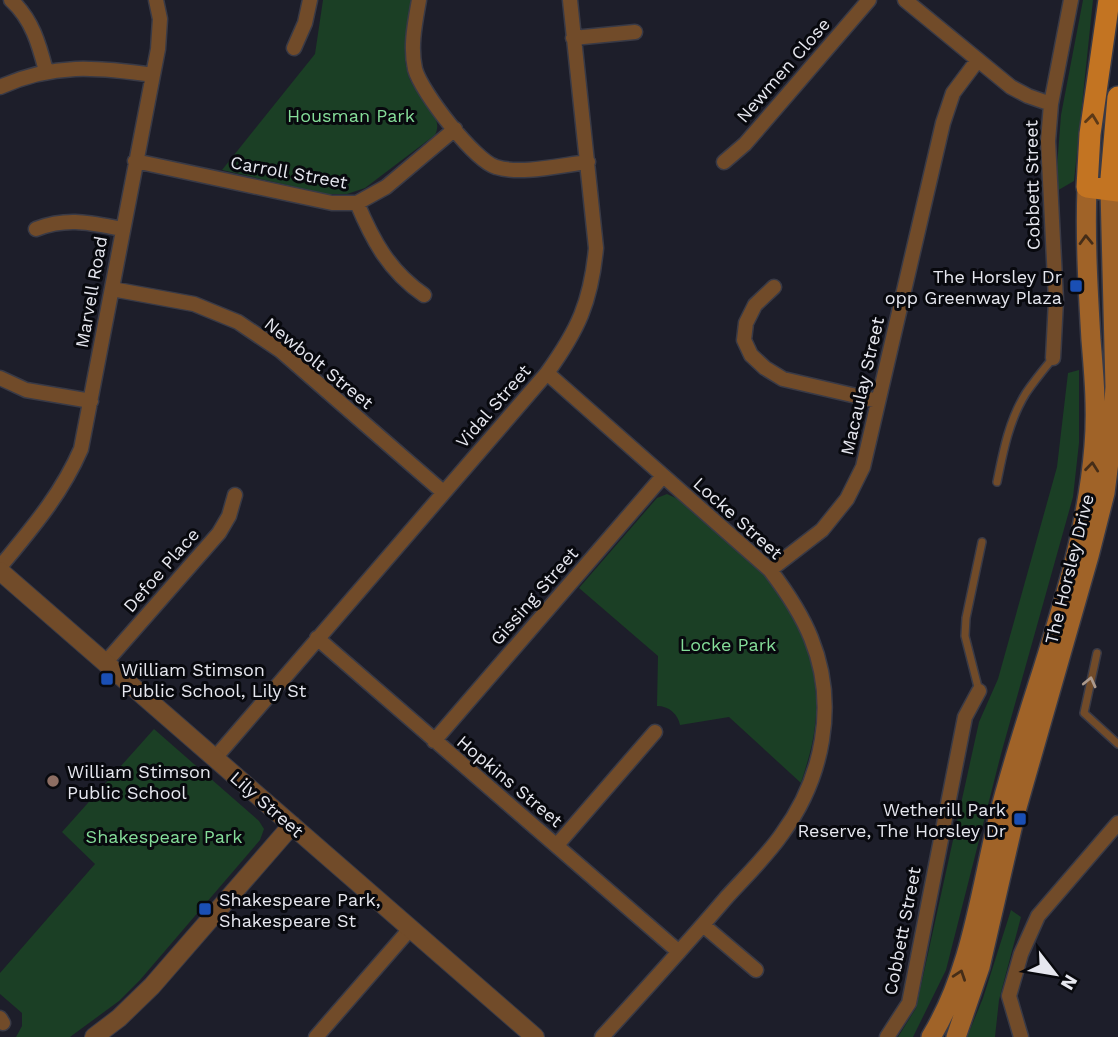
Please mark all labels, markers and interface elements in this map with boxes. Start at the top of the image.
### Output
street label: Newmen Close [732,13,834,127]
park label: Housman Park [287,105,415,126]
one-way arrow [1085,113,1100,125]
street label: Cobbett Street [1020,119,1044,250]
street label: Carroll Street [229,151,350,193]
street label: Marvell Road [71,235,111,349]
one-way arrow [1078,235,1093,246]
place label: The Horsley Dr opp Greenway Plaza [885,266,1062,308]
marker: The Horsley Dr opp Greenway Plaza [1068,278,1084,294]
street label: Newbolt Street [261,313,378,413]
street label: Macaulay Street [836,314,888,457]
street label: Vidal Street [451,360,535,452]
one-way arrow [1084,462,1099,473]
street label: Locke Street [689,473,787,564]
street label: The Horsley Drive [1040,492,1098,646]
street label: Defoe Place [119,524,203,616]
street label: Gissing Street [486,542,582,649]
park label: Locke Park [680,634,776,655]
place label: William Stimson Public School, Lily St [121,659,307,701]
marker: William Stimson Public School, Lily St [99,671,115,687]
one-way arrow [1082,676,1096,688]
street label: Hopkins Street [453,731,567,831]
place label: William Stimson Public School [67,761,211,803]
street label: Lily Street [226,767,308,842]
marker: William Stimson Public School [45,773,61,789]
place label: Wetherill Park Reserve, The Horsley Dr [797,799,1006,841]
marker: Wetherill Park Reserve, The Horsley Dr [1012,811,1028,827]
park label: Shakespeare Park [86,826,242,847]
street label: Cobbett Street [879,865,925,997]
place label: Shakespeare Park, Shakespeare St [219,889,381,931]
marker: Shakespeare Park, Shakespeare St [197,901,213,917]
north arrow [1020,939,1090,1009]
one-way arrow [952,970,966,982]
text: N [1056,971,1083,994]

